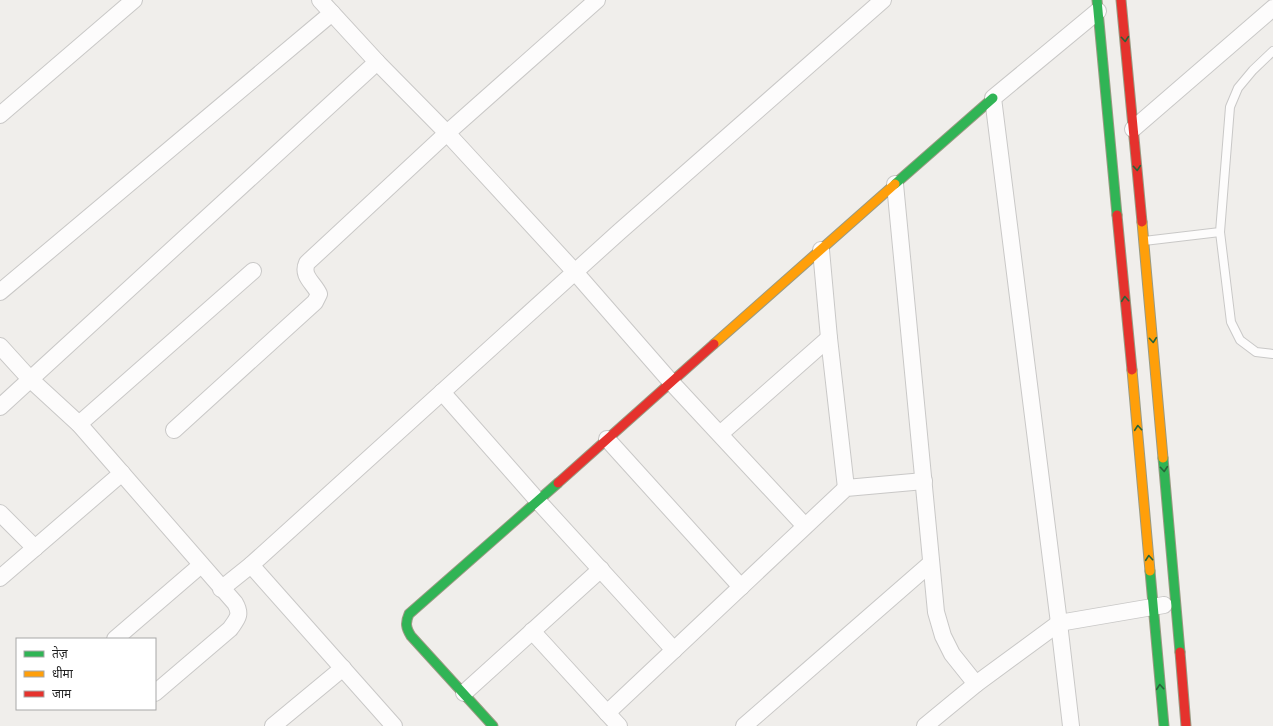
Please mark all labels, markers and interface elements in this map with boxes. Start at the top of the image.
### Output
one-way arrow [1120,36,1129,42]
one-way arrow [1132,165,1141,171]
one-way arrow [1121,296,1130,302]
one-way arrow [1148,337,1157,343]
one-way arrow [1133,425,1142,431]
one-way arrow [1160,466,1169,472]
one-way arrow [1145,555,1154,561]
legend [16,638,156,710]
text: तेज़ [52,646,69,661]
text: धीमा [52,666,74,681]
one-way arrow [1156,684,1165,690]
text: जाम [52,687,72,701]

